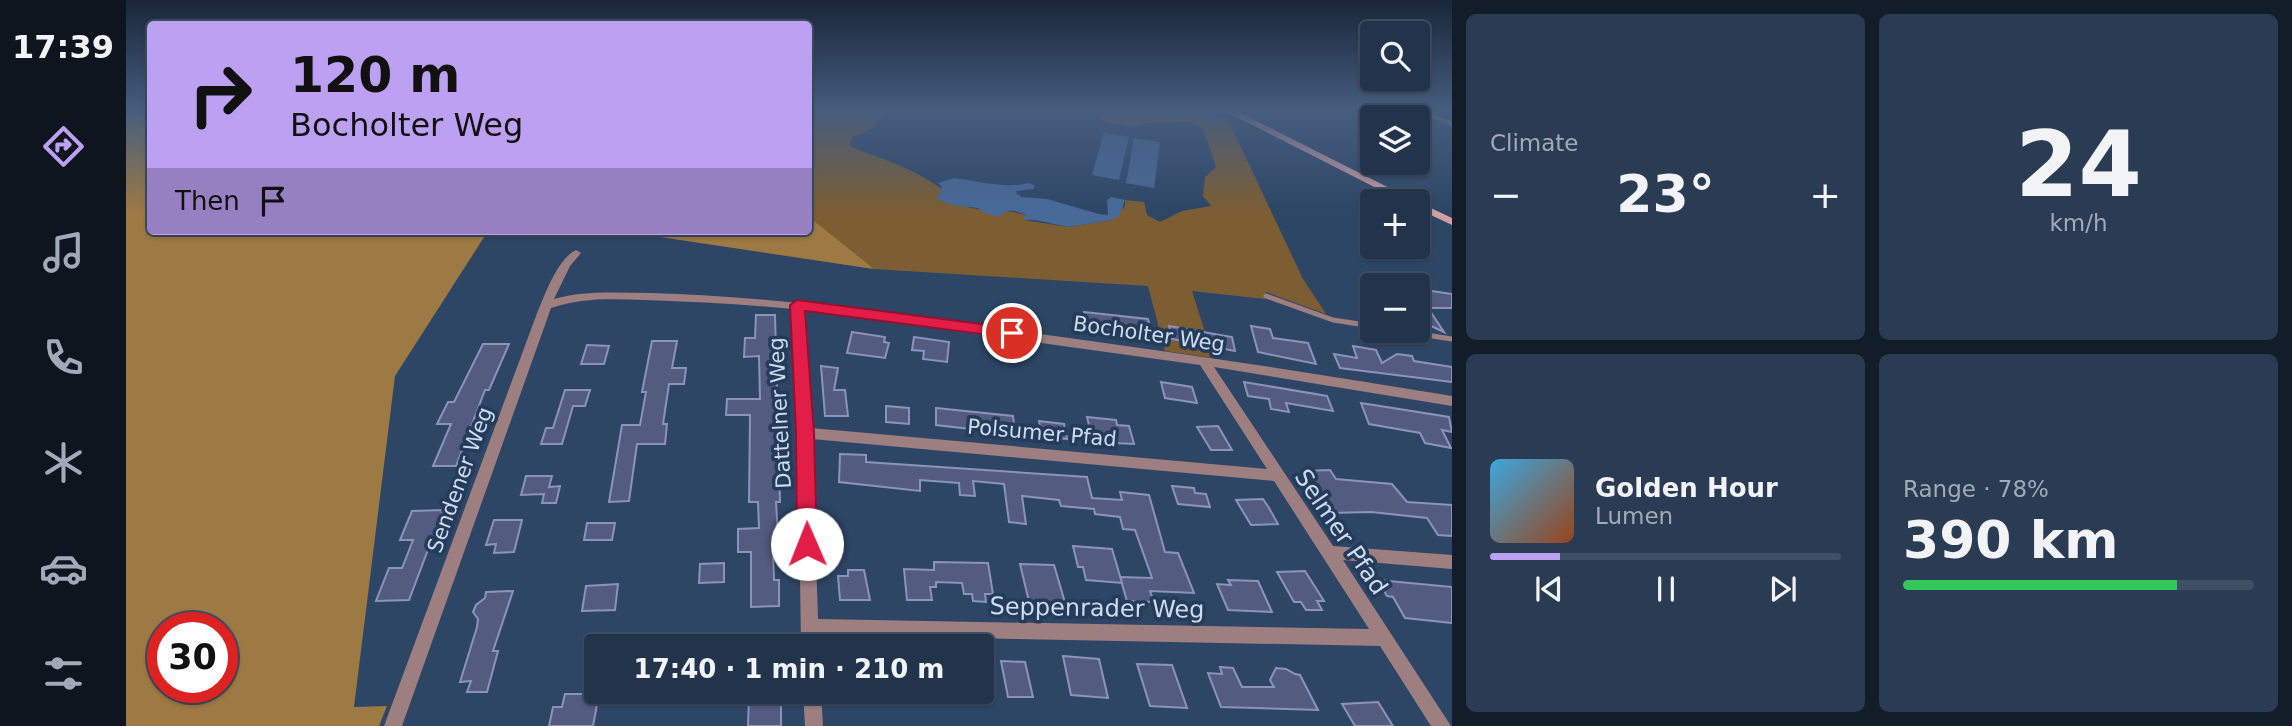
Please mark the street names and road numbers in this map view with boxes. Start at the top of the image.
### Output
street label: Bocholter Weg [1072,311,1226,357]
street label: Dattelner Weg [764,337,796,489]
street label: Sendener Weg [423,404,497,556]
street label: Polsumer Pfad [966,415,1118,451]
street label: Selmer Pfad [1289,464,1393,600]
street label: Seppenrader Weg [989,592,1205,624]

